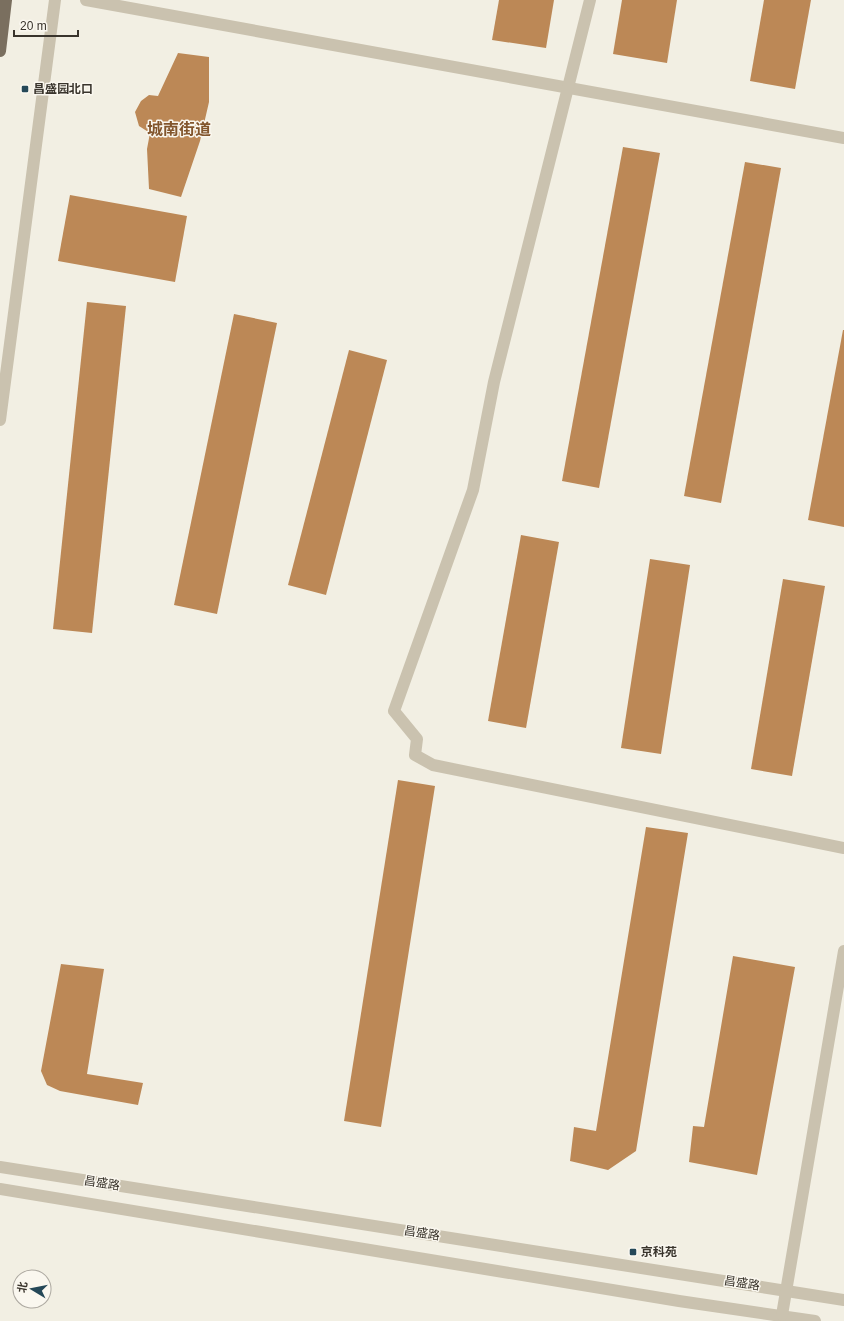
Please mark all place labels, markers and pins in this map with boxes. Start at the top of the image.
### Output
place label: 昌盛园北口 [33,82,93,96]
marker: 昌盛园北口 [20,84,30,94]
place label: 京科苑 [641,1245,677,1259]
marker: 京科苑 [628,1247,638,1257]

